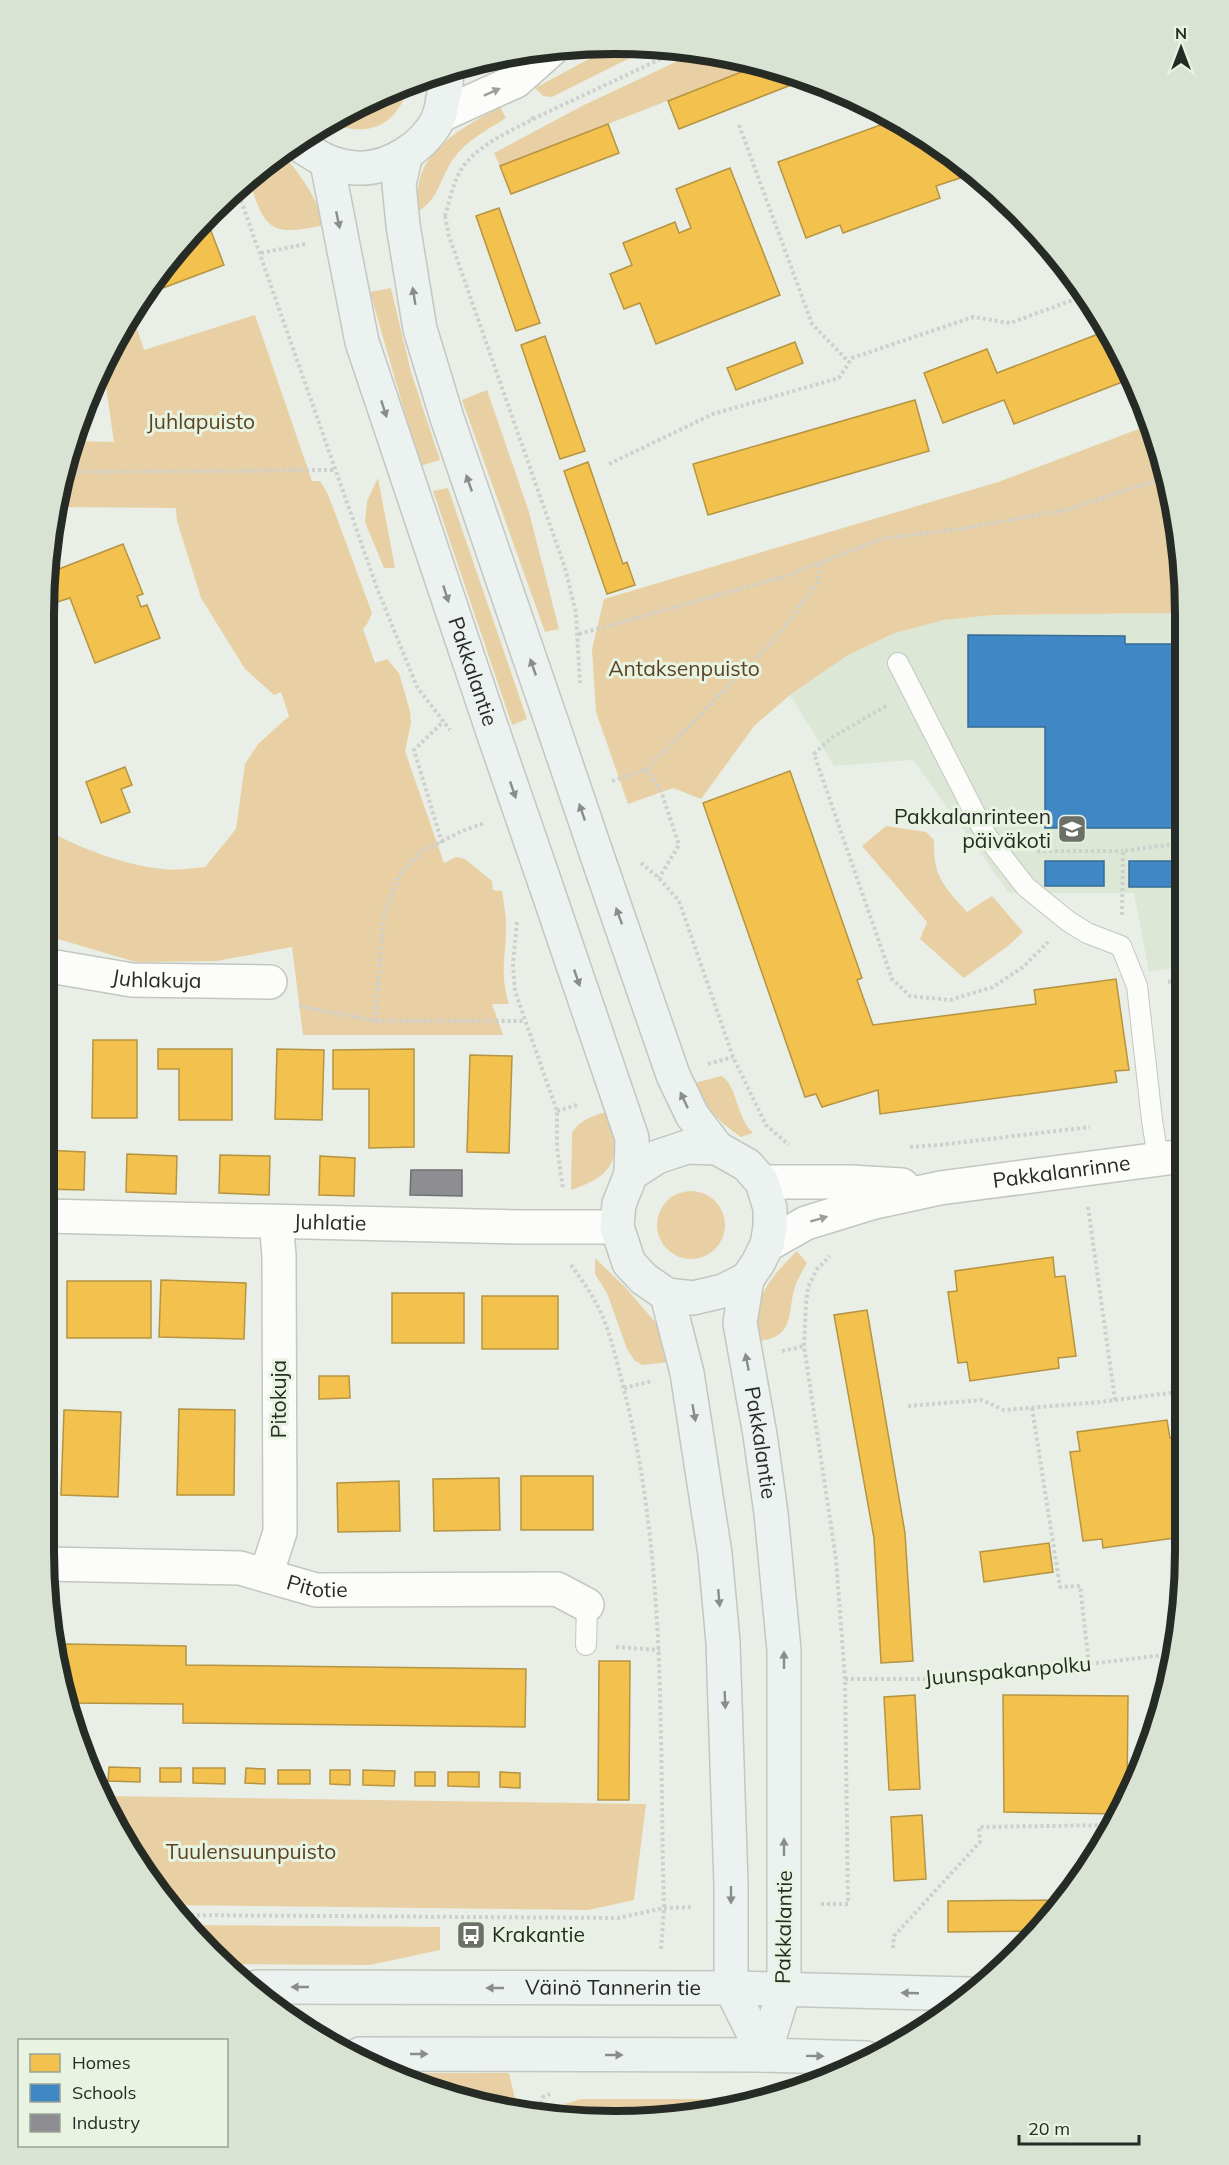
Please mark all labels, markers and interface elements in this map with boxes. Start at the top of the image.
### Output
north arrow [1151,18,1211,78]
text: N [1175,23,1187,43]
one-way arrow [484,87,502,97]
one-way arrow [334,211,344,230]
one-way arrow [410,287,419,306]
one-way arrow [380,400,390,418]
park label: Juhlapuisto [147,408,255,434]
one-way arrow [464,474,474,492]
one-way arrow [441,585,451,603]
street label: Pakkalantie [443,613,504,729]
park label: Antaksenpuisto [608,655,760,681]
one-way arrow [528,658,537,676]
one-way arrow [508,781,518,799]
one-way arrow [577,803,587,821]
place label: Pakkalanrinteen päiväkoti [894,803,1051,853]
school or university icon: Pakkalanrinteen päiväkoti [1056,813,1088,845]
one-way arrow [613,907,623,925]
street label: Juhlakuja [110,963,202,993]
one-way arrow [573,969,583,987]
one-way arrow [680,1091,689,1108]
street label: Pakkalanrinne [991,1149,1132,1193]
street label: Juhlatie [293,1208,367,1235]
one-way arrow [810,1214,828,1224]
one-way arrow [742,1352,751,1371]
street label: Pitokuja [265,1360,291,1438]
street label: Pakkalantie [740,1384,783,1501]
one-way arrow [690,1404,699,1423]
street label: Pitotie [284,1568,348,1602]
one-way arrow [714,1589,724,1608]
one-way arrow [779,1650,789,1669]
street label: Juunspakanpolku [923,1650,1092,1690]
one-way arrow [721,1691,730,1710]
park label: Tuulensuunpuisto [166,1838,336,1864]
one-way arrow [779,1838,789,1857]
street label: Pakkalantie [769,1870,797,1984]
one-way arrow [726,1886,736,1905]
bus stop icon: Krakantie [455,1919,487,1951]
place label: Krakantie [492,1921,585,1947]
street label: Väinö Tannerin tie [525,1974,701,2000]
one-way arrow [290,1983,309,1992]
one-way arrow [485,1983,504,1993]
one-way arrow [901,1988,920,1998]
legend [18,2039,228,2147]
one-way arrow [409,2049,428,2059]
one-way arrow [604,2050,623,2060]
text: Homes [72,2051,131,2074]
one-way arrow [805,2052,824,2061]
text: Schools [72,2081,137,2104]
scale bar [1019,2108,1139,2146]
text: Industry [72,2111,141,2134]
text: 20 m [1028,2117,1070,2140]

